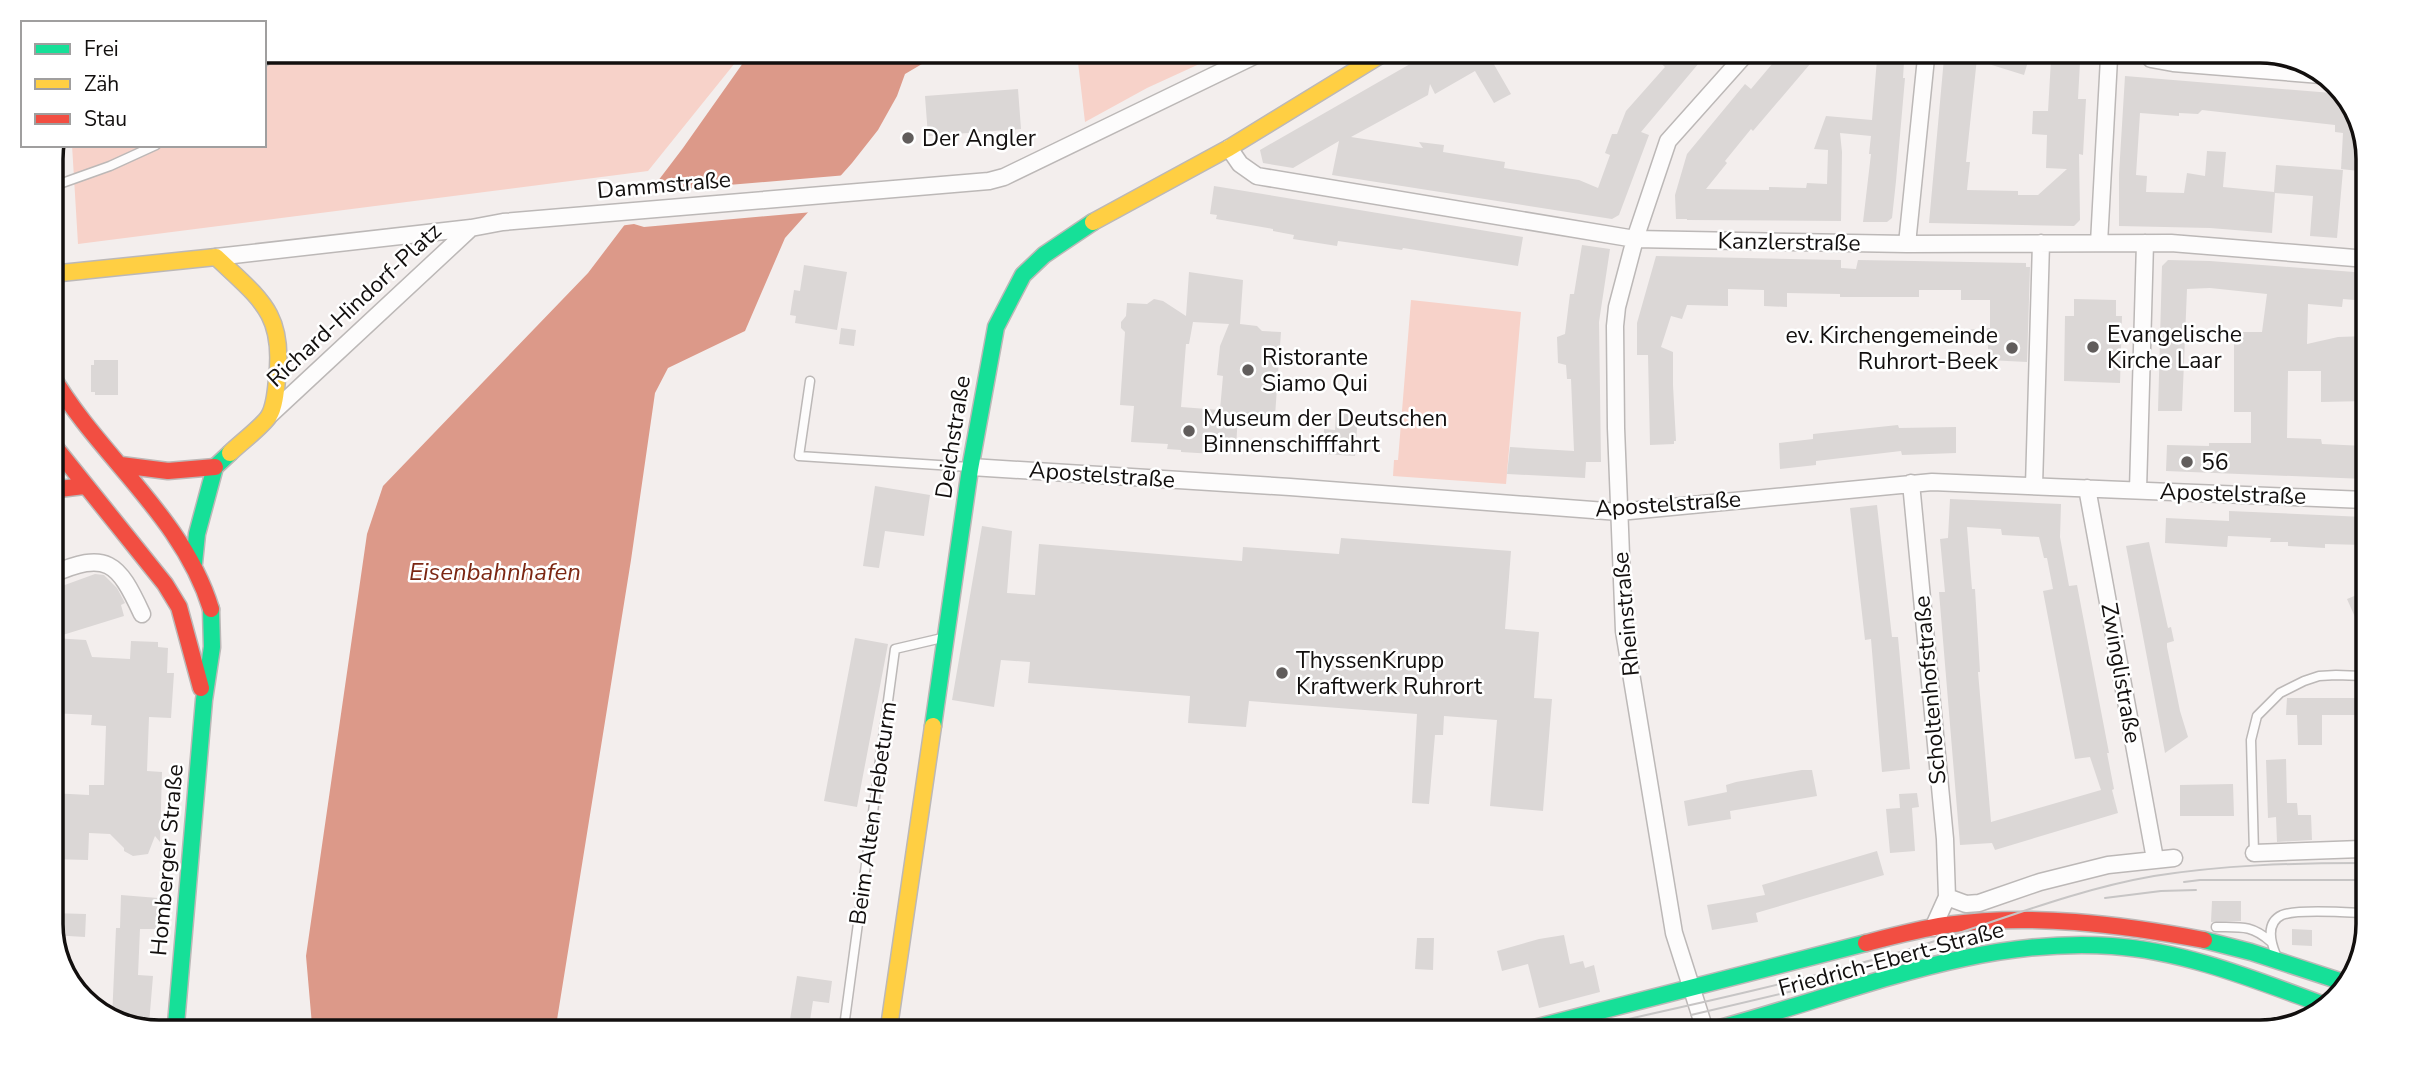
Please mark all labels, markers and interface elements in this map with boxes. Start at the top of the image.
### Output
legend [21,21,266,147]
text: Frei [84,35,119,63]
text: Zäh [84,70,119,98]
text: Stau [84,105,127,133]
place label: Der Angler [922,123,1037,154]
marker: Der Angler [900,130,916,146]
street label: Dammstraße [596,164,732,206]
street label: Richard-Hindorf-Platz [260,216,448,394]
street label: Kanzlerstraße [1717,225,1861,259]
place label: Evangelische Kirche Laar [2107,319,2242,376]
place label: ev. Kirchengemeinde Ruhrort-Beek [1786,320,1998,377]
marker: Evangelische Kirche Laar [2085,339,2101,355]
marker: ev. Kirchengemeinde Ruhrort-Beek [2004,340,2020,356]
place label: Ristorante Siamo Qui [1262,342,1368,399]
marker: Ristorante Siamo Qui [1240,362,1256,378]
street label: Deichstraße [928,373,978,501]
place label: Museum der Deutschen Binnenschifffahrt [1203,403,1448,460]
marker: Museum der Deutschen Binnenschifffahrt [1181,423,1197,439]
place label: 56 [2201,447,2229,478]
street label: Apostelstraße [1028,454,1176,496]
marker: 56 [2179,454,2195,470]
street label: Apostelstraße [2159,476,2307,512]
street label: Apostelstraße [1594,483,1742,525]
street label: Rheinstraße [1605,550,1647,678]
water label: Eisenbahnhafen [409,556,581,588]
street label: Scholtenhofstraße [1906,594,1954,786]
street label: Zwinglistraße [2093,600,2149,746]
place label: ThyssenKrupp Kraftwerk Ruhrort [1296,645,1483,702]
marker: ThyssenKrupp Kraftwerk Ruhrort [1274,665,1290,681]
street label: Beim Alten Hebeturm [842,699,904,927]
street label: Homberger Straße [143,763,191,957]
street label: Friedrich-Ebert-Straße [1775,914,2007,1004]

